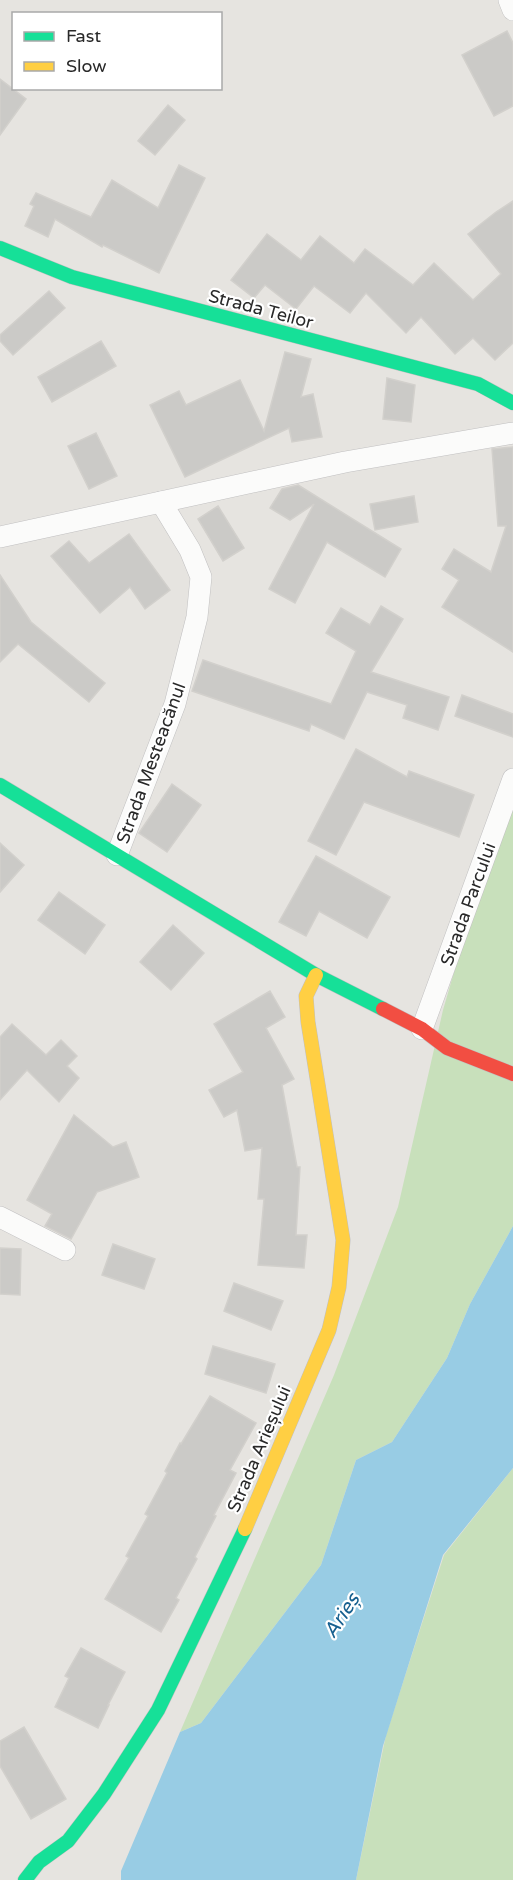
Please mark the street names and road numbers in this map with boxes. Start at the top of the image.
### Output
street label: Strada Teilor [206,284,316,334]
street label: Strada Mesteacănul [112,679,190,847]
street label: Strada Parcului [436,839,500,969]
street label: Strada Arieșului [222,1382,296,1516]

